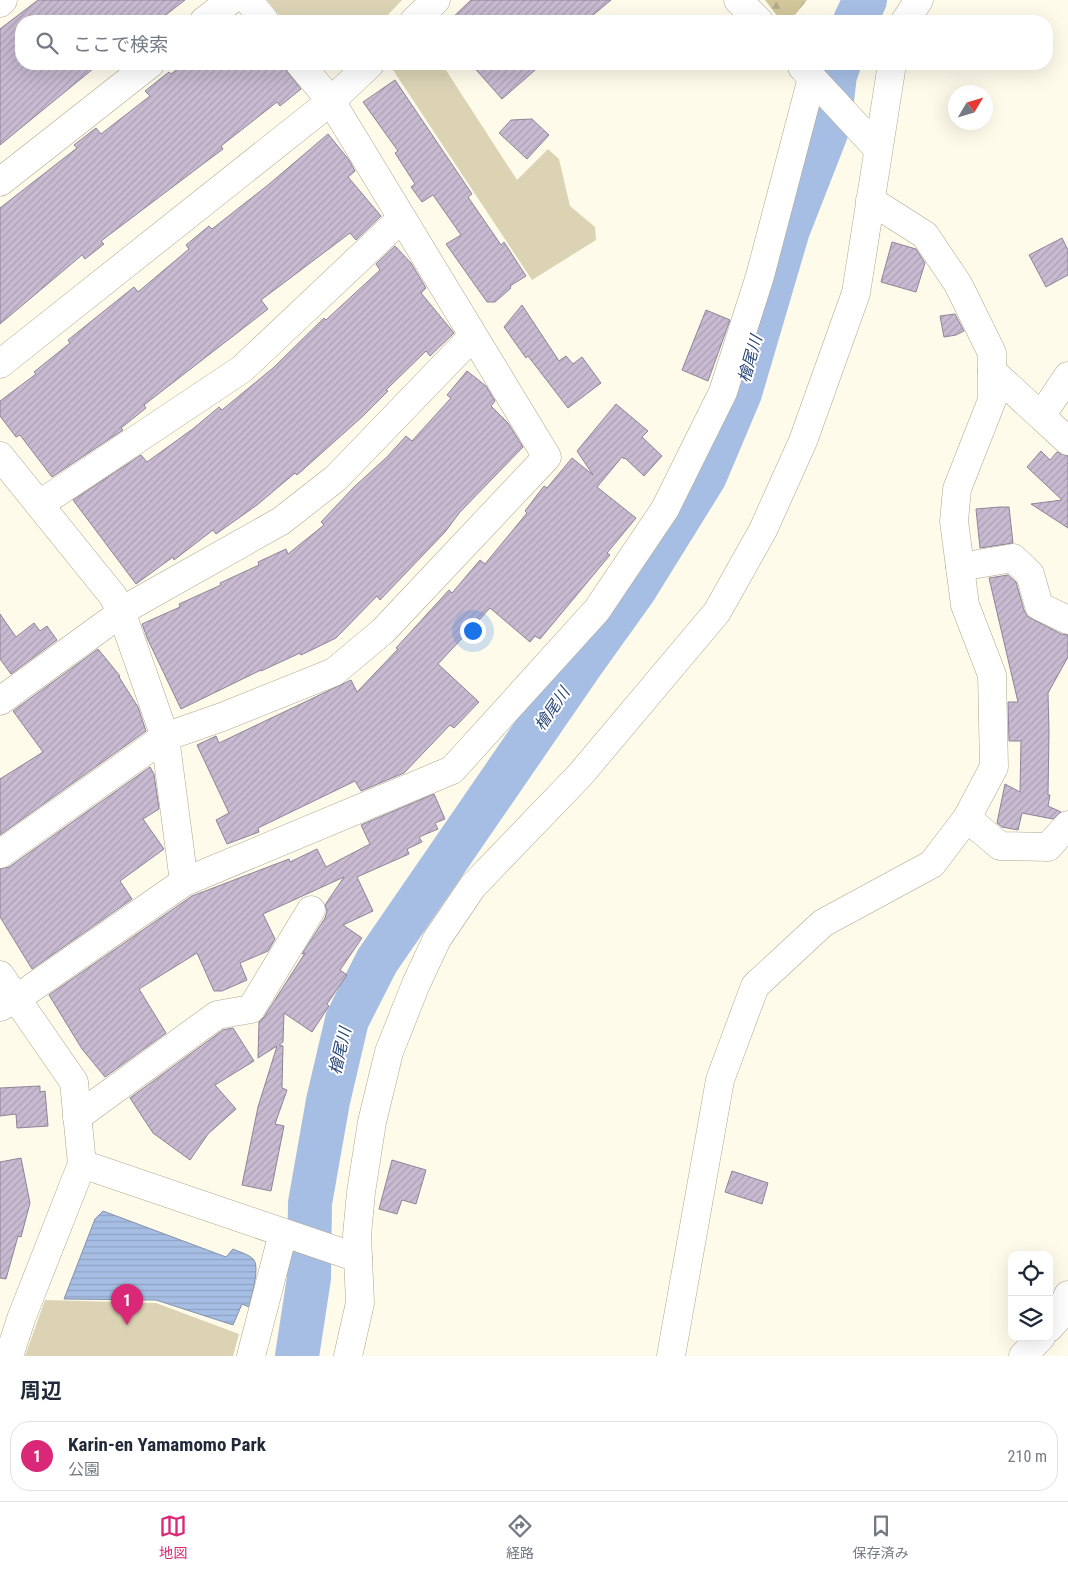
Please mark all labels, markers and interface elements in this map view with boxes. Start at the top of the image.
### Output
search box [15,15,1053,70]
icon: search [33,29,61,57]
text: ここで検索 [73,33,168,56]
north arrow [948,85,993,130]
water label: 檜尾川 [734,331,766,385]
your location [460,618,486,644]
water label: 檜尾川 [530,682,575,734]
water label: 檜尾川 [325,1024,355,1077]
map controls [1008,1251,1053,1341]
button: locate [1008,1251,1053,1296]
pin: 1 [111,1284,143,1325]
button: layers [1008,1296,1053,1341]
text: 周辺 [20,1379,62,1403]
text: Karin-en Yamamomo Park [68,1433,266,1456]
text: 1 [33,1447,41,1466]
text: 210 m [1008,1447,1047,1466]
text: 公園 [68,1460,100,1479]
tab: 地図 [159,1512,187,1562]
tab: 経路 [506,1512,534,1562]
tab: 保存済み [853,1512,909,1562]

